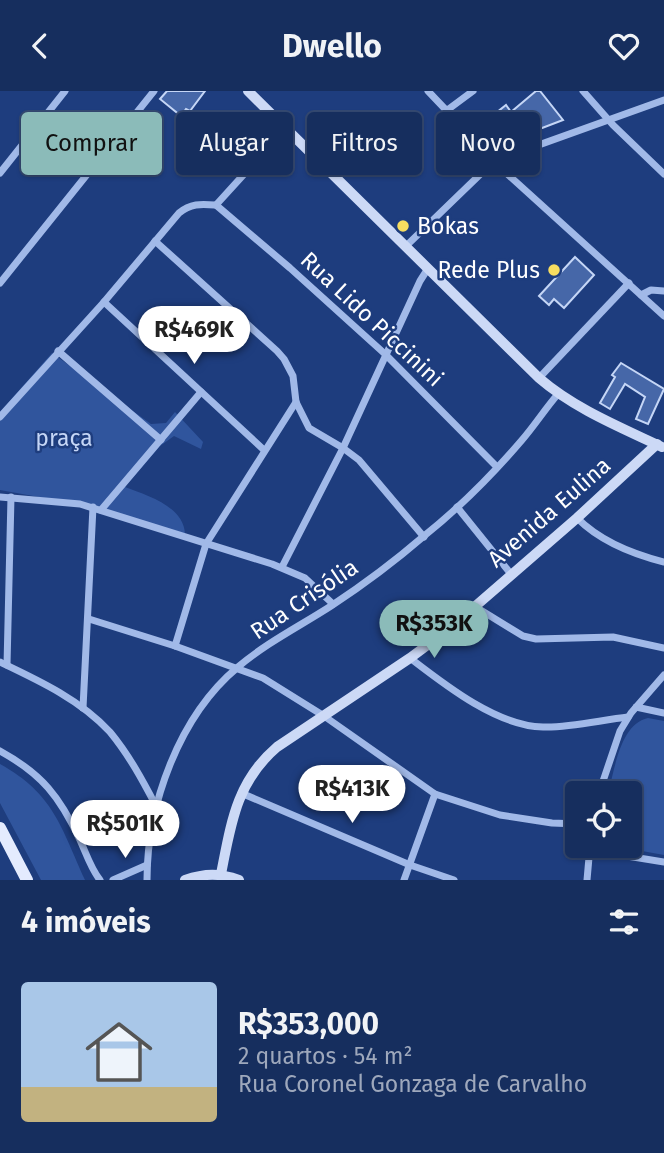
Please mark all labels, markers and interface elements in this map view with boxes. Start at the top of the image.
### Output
icon: back [21,27,59,65]
text: Dwello [282,27,382,65]
icon: heart [605,27,643,65]
chip: Comprar [21,112,162,175]
chip: Alugar [176,112,293,175]
chip: Filtros [307,112,422,175]
chip: Novo [436,112,540,175]
place label: Bokas [417,212,479,240]
marker: Bokas [395,218,411,234]
street label: Rua Lido Piccinini [295,246,449,392]
place label: Rede Plus [438,256,540,284]
marker: Rede Plus [546,262,562,278]
pin: R$469K [137,307,251,366]
text: R$469K [154,315,234,343]
park label: praça [35,424,93,452]
street label: Avenida Eulina [482,451,616,573]
street label: Rua Crisólia [245,553,363,645]
pin: R$353K [377,601,491,660]
text: R$353K [395,609,473,637]
pin: R$413K [295,765,409,825]
text: R$413K [314,774,390,802]
map controls [565,781,642,858]
button: locate [565,781,642,858]
pin: R$501K [68,801,182,860]
text: R$501K [86,809,164,837]
icon: filters [605,903,643,941]
text: 4 imóveis [21,904,151,940]
text: R$353,000 [238,1006,379,1042]
icon: home [77,1010,161,1094]
text: 2 quartos · 54 m² [238,1042,413,1070]
text: Rua Coronel Gonzaga de Carvalho [238,1070,587,1098]

